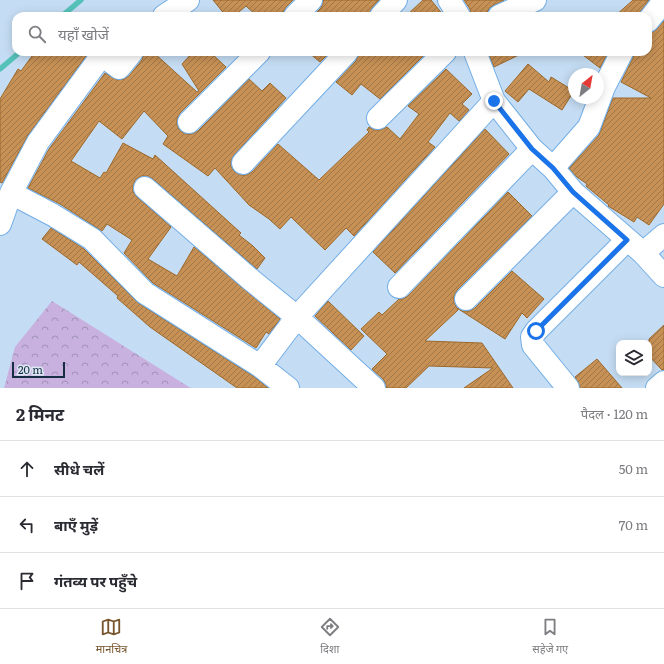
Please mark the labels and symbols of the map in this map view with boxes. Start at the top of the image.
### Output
north arrow [568,68,604,104]
route end [485,92,503,110]
route start [527,322,545,340]
scale bar [12,360,65,379]

